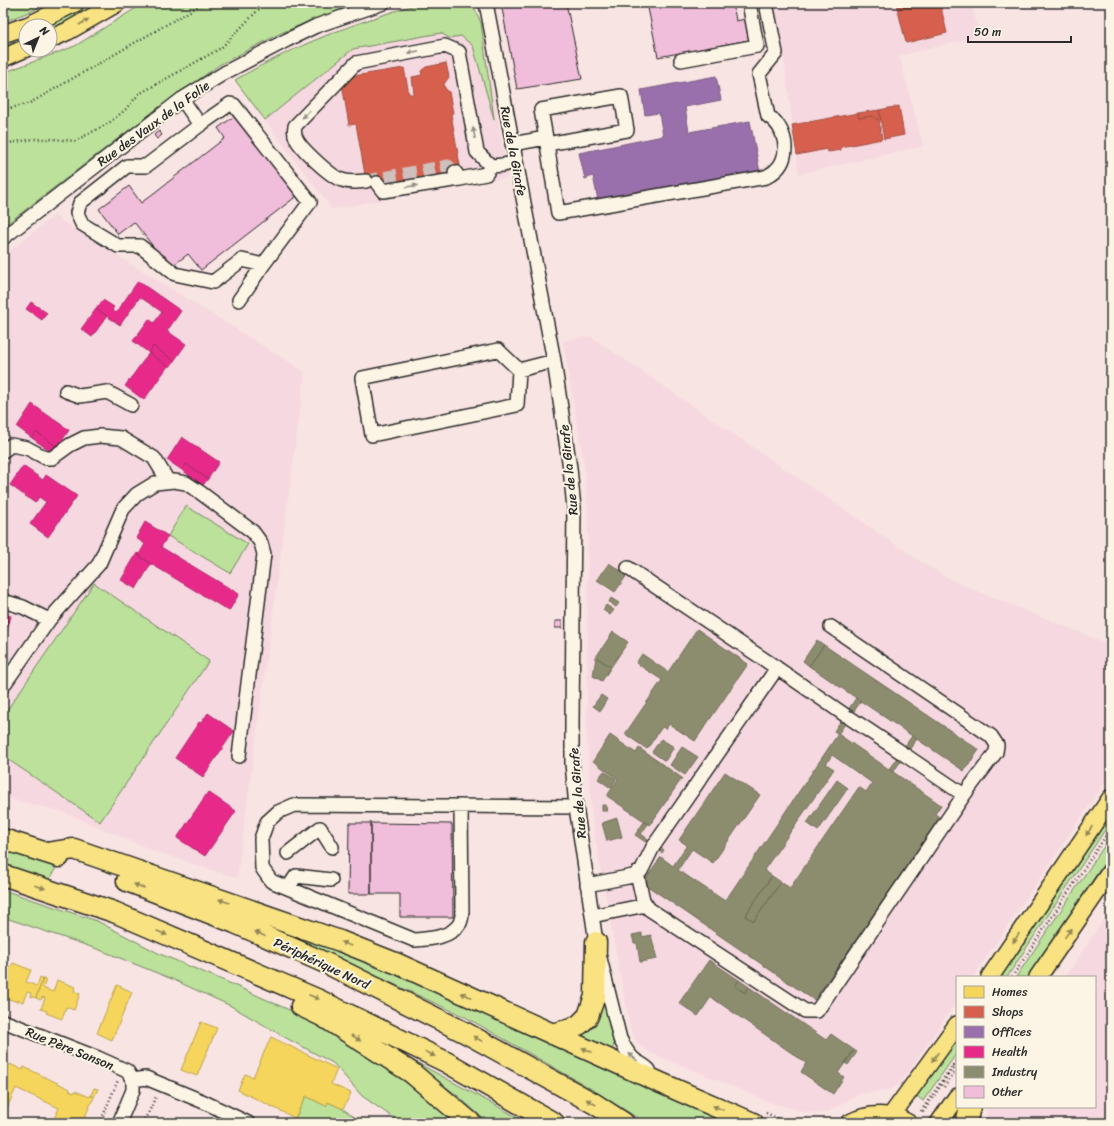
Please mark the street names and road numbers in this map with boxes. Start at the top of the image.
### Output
street label: Rue des Vaux de la Folie [92,74,215,173]
street label: Rue de la Girafe [494,104,534,198]
street label: Rue de la Girafe [552,423,585,516]
street label: Rue de la Girafe [562,746,593,839]
street label: Périphérique Nord [270,931,375,996]
street label: Rue Père Sanson [22,1020,118,1077]

